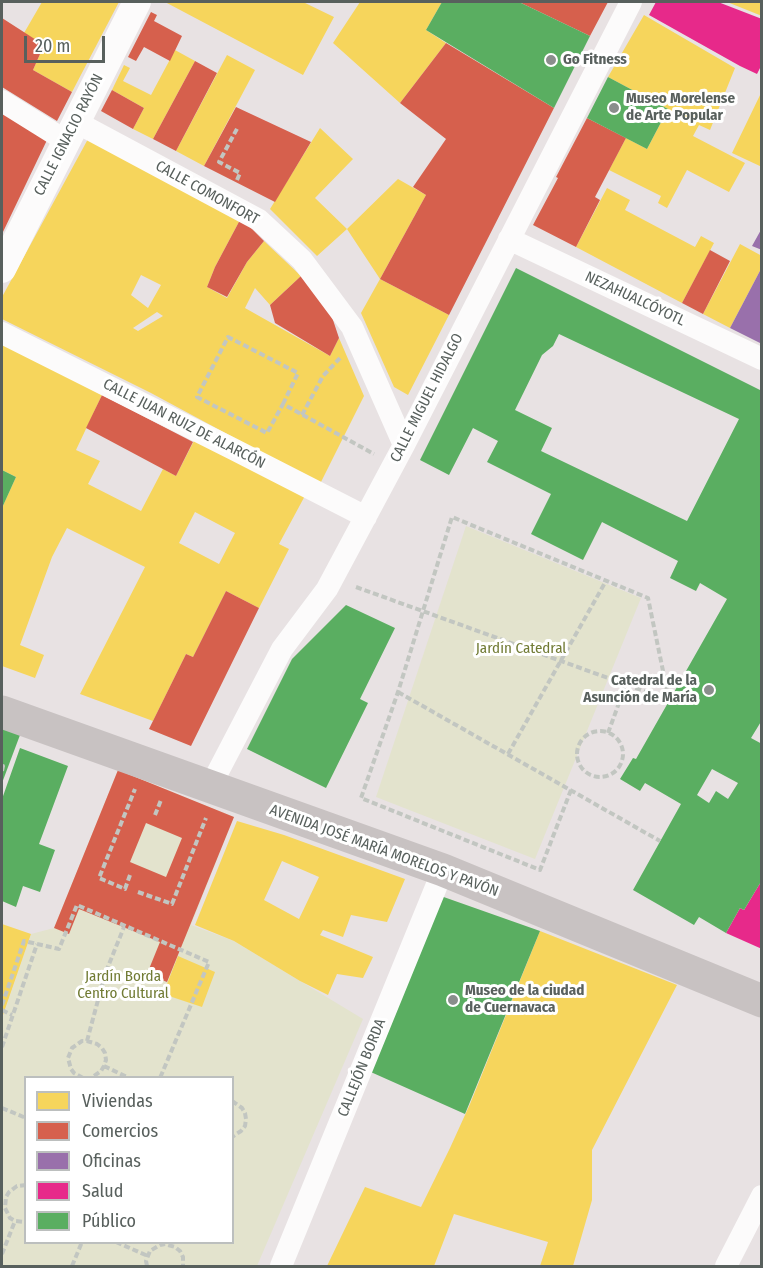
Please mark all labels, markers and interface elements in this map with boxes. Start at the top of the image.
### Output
scale bar [27,24,108,62]
text: 20 m [35,35,70,57]
place label: Go Fitness [563,51,627,69]
marker: Go Fitness [544,53,558,67]
street label: CALLE IGNACIO RAYÓN [31,71,107,199]
place label: Museo Morelense de Arte Popular [626,90,735,125]
marker: Museo Morelense de Arte Popular [607,101,621,115]
street label: CALLE COMONFORT [152,157,262,229]
street label: NEZAHUALCÓYOTL [582,268,688,330]
street label: CALLE MIGUEL HIDALGO [387,331,467,465]
street label: CALLE JUAN RUIZ DE ALARCÓN [100,375,268,473]
park label: Jardín Catedral [476,640,566,658]
place label: Catedral de la Asunción de María [583,672,697,707]
marker: Catedral de la Asunción de María [702,683,716,697]
street label: AVENIDA JOSÉ MARÍA MORELOS Y PAVÓN [267,801,501,901]
park label: Jardín Borda Centro Cultural [77,968,169,1003]
place label: Museo de la ciudad de Cuernavaca [465,982,584,1017]
marker: Museo de la ciudad de Cuernavaca [446,993,460,1007]
street label: CALLEJÓN BORDA [334,1016,390,1120]
legend [24,1076,234,1244]
text: Viviendas [82,1090,153,1112]
text: Comercios [82,1120,158,1142]
text: Oficinas [82,1150,141,1172]
text: Salud [82,1180,123,1202]
text: Público [82,1210,136,1232]

